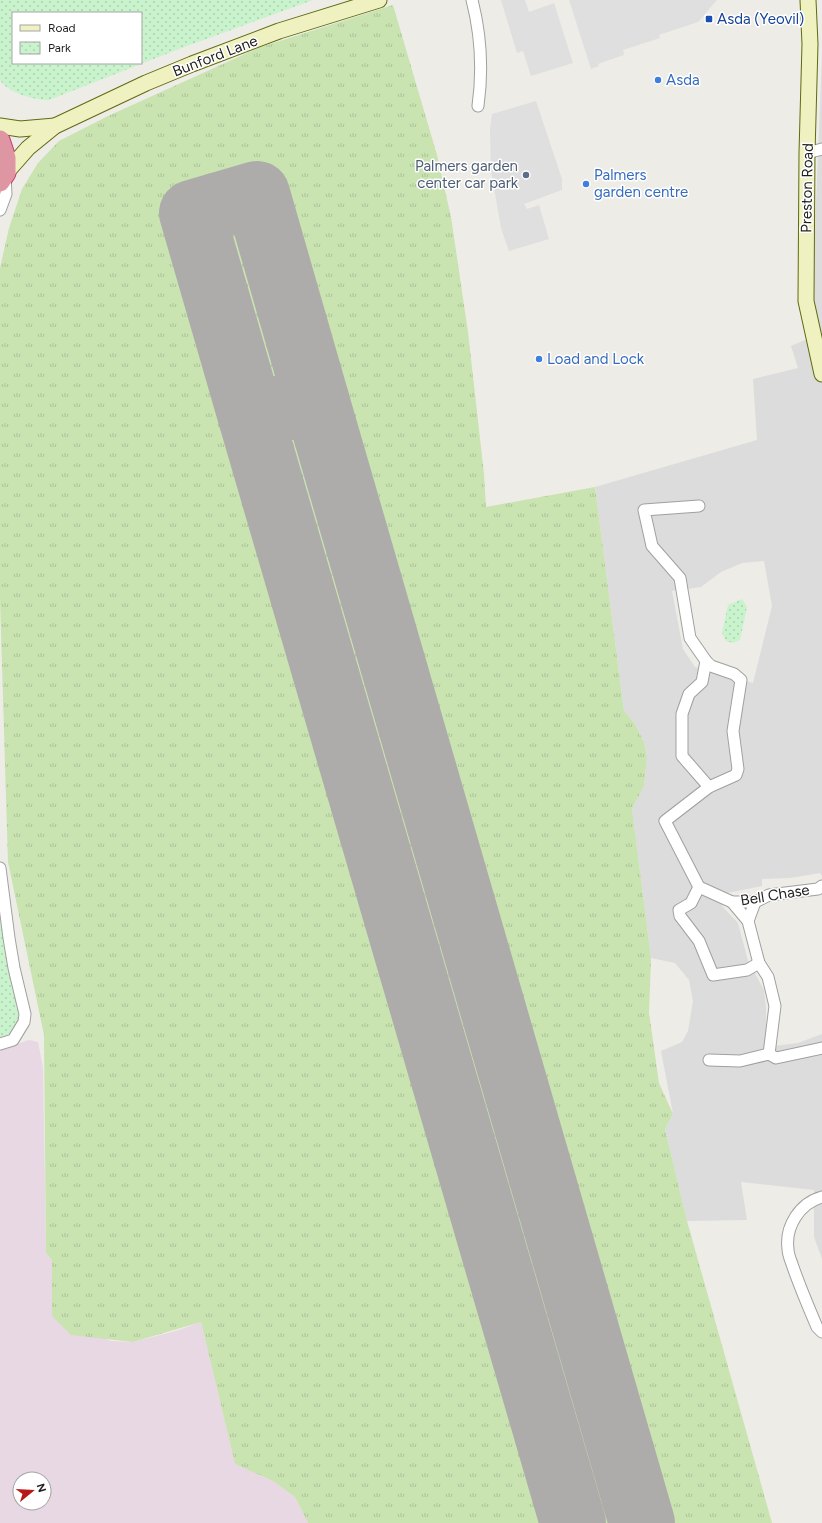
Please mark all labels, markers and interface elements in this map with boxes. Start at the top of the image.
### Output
place label: Asda (Yeovil) [717,10,804,28]
legend [12,12,142,64]
marker: Asda (Yeovil) [704,14,714,24]
text: Road [48,21,76,35]
street label: Bunford Lane [170,32,260,80]
text: Park [48,41,71,55]
place label: Asda [666,71,700,89]
marker: Asda [653,75,663,85]
street label: Preston Road [797,143,817,233]
place label: Palmers garden center car park [415,157,519,192]
place label: Palmers garden centre [594,166,688,201]
marker: Palmers garden center car park [521,170,531,180]
marker: Palmers garden centre [581,179,591,189]
place label: Load and Lock [547,350,645,368]
marker: Load and Lock [534,354,544,364]
street label: Bell Chase [739,881,811,909]
north arrow [12,1471,52,1511]
text: N [34,1482,49,1494]

